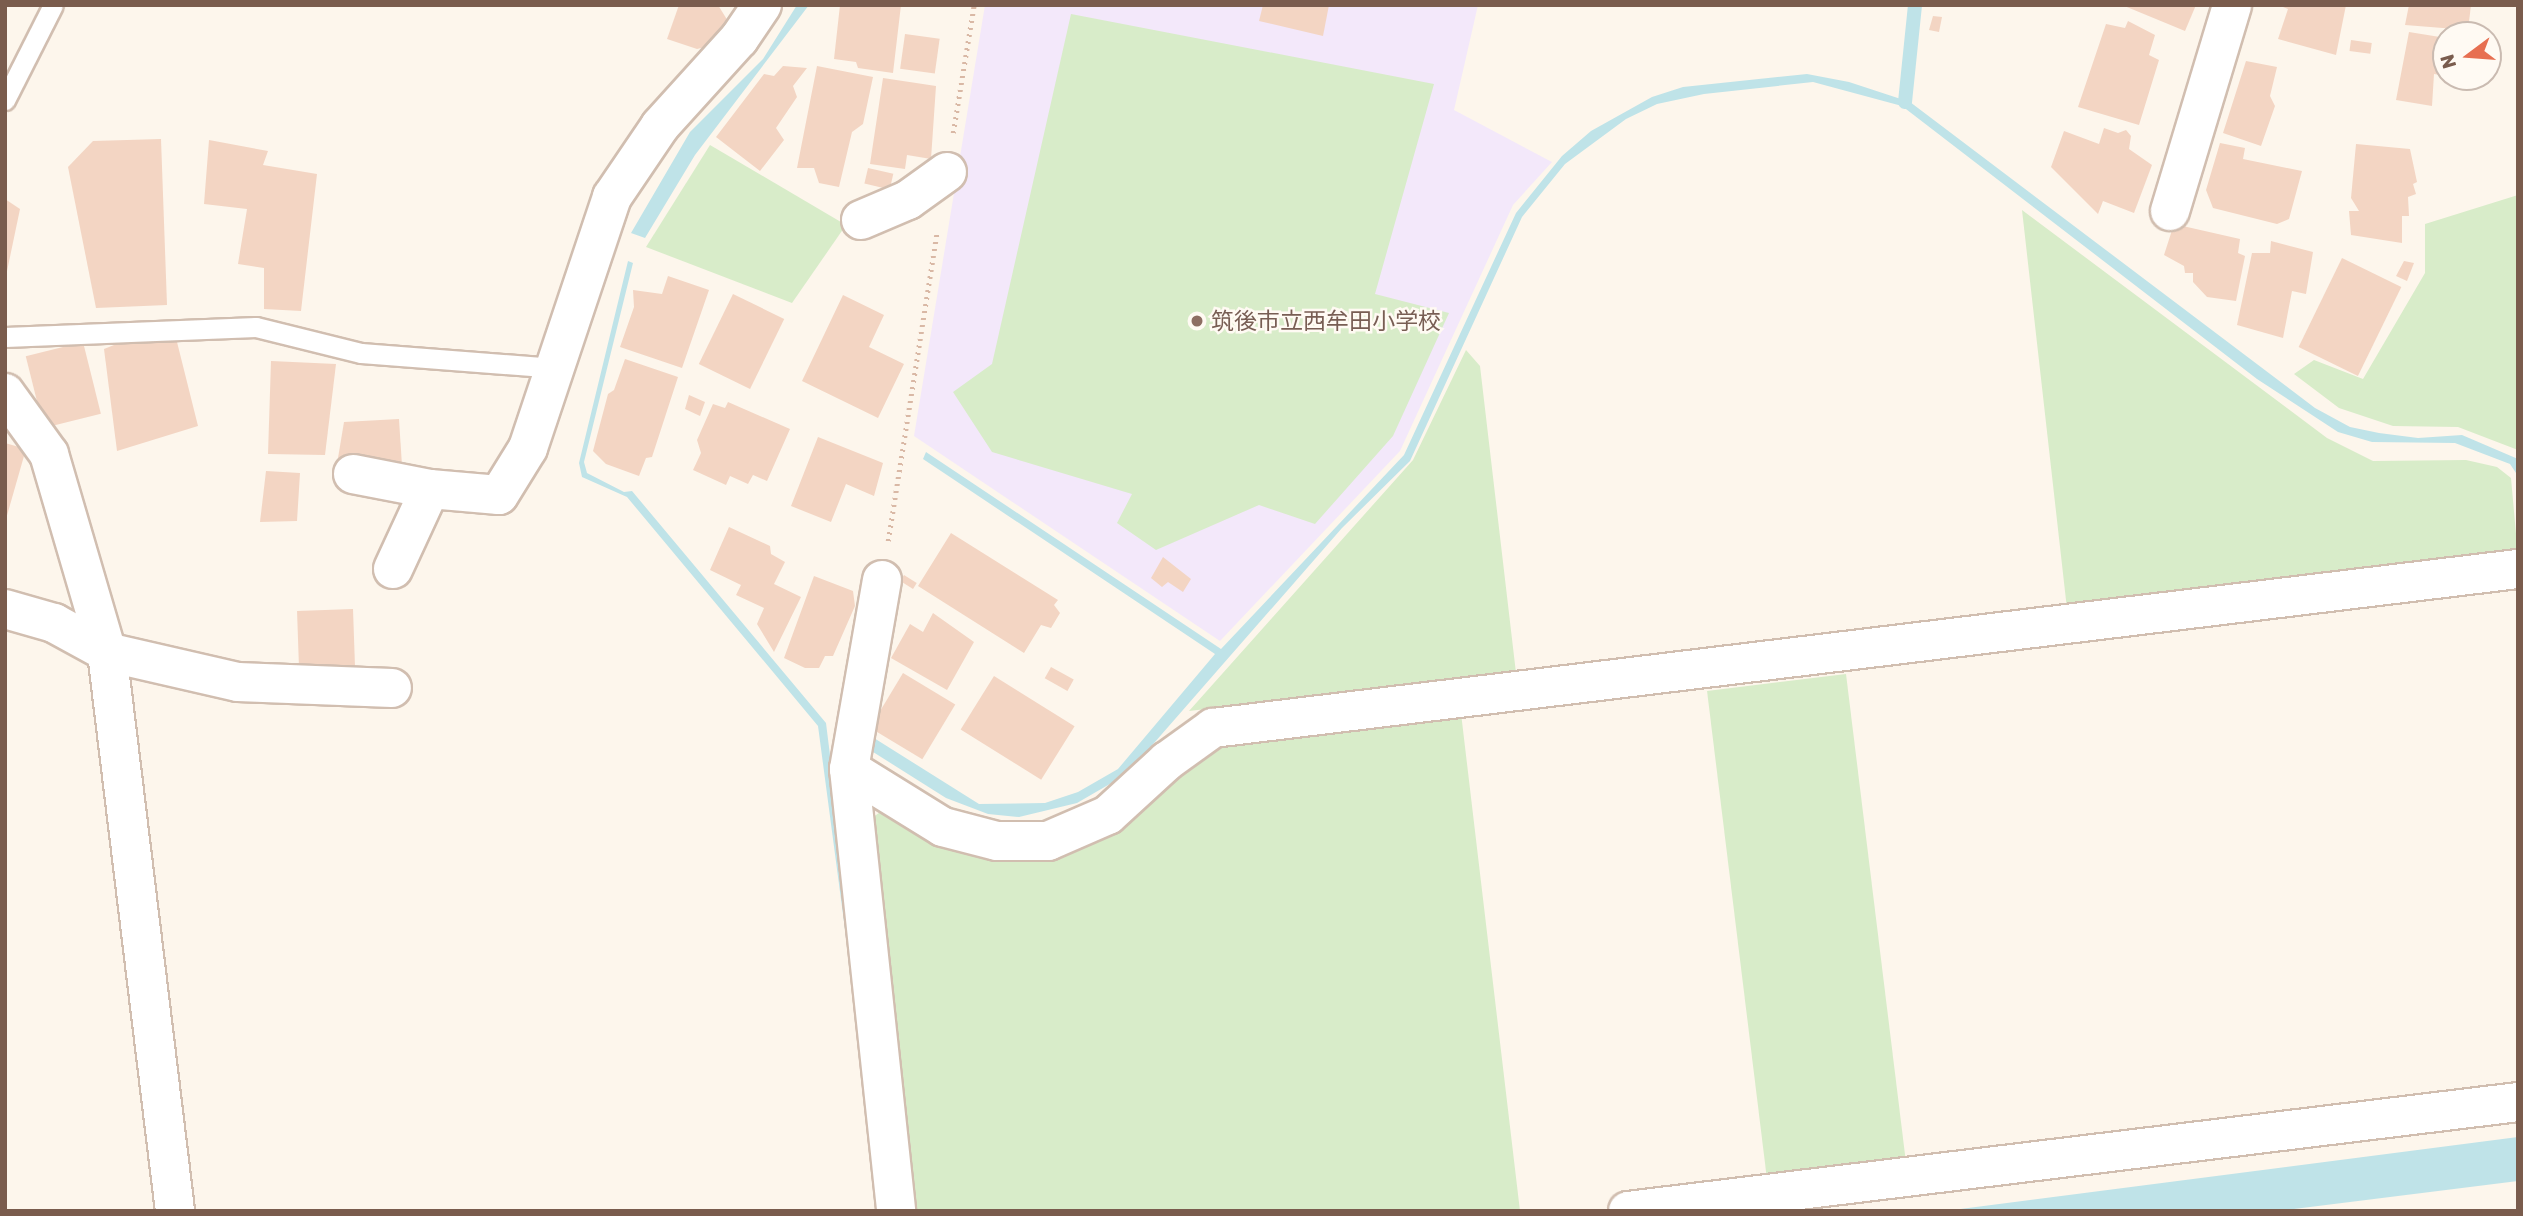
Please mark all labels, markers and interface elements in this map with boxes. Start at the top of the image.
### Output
north arrow [2432,21,2502,91]
text: N [2435,52,2461,71]
place label: 筑後市立西牟田小学校 [1211,307,1441,335]
marker: 筑後市立西牟田小学校 [1189,313,1205,329]

